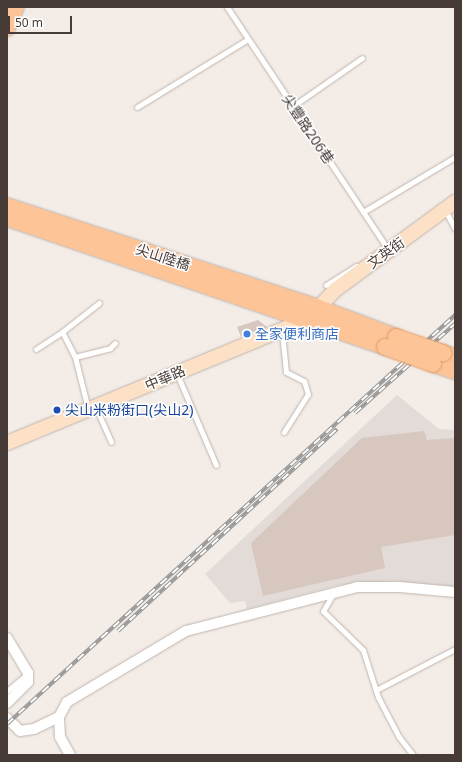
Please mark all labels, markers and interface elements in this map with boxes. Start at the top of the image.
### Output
scale bar [10,8,74,34]
text: 50 m [15,14,43,31]
street label: 尖豐路206巷 [279,91,337,167]
street label: 文英街 [364,234,408,272]
street label: 尖山陸橋 [134,240,192,274]
place label: 全家便利商店 [255,326,339,342]
marker: 全家便利商店 [242,329,252,339]
street label: 中華路 [142,362,188,394]
place label: 尖山米粉街口(尖山2) [65,402,193,418]
marker: 尖山米粉街口(尖山2) [52,405,62,415]

